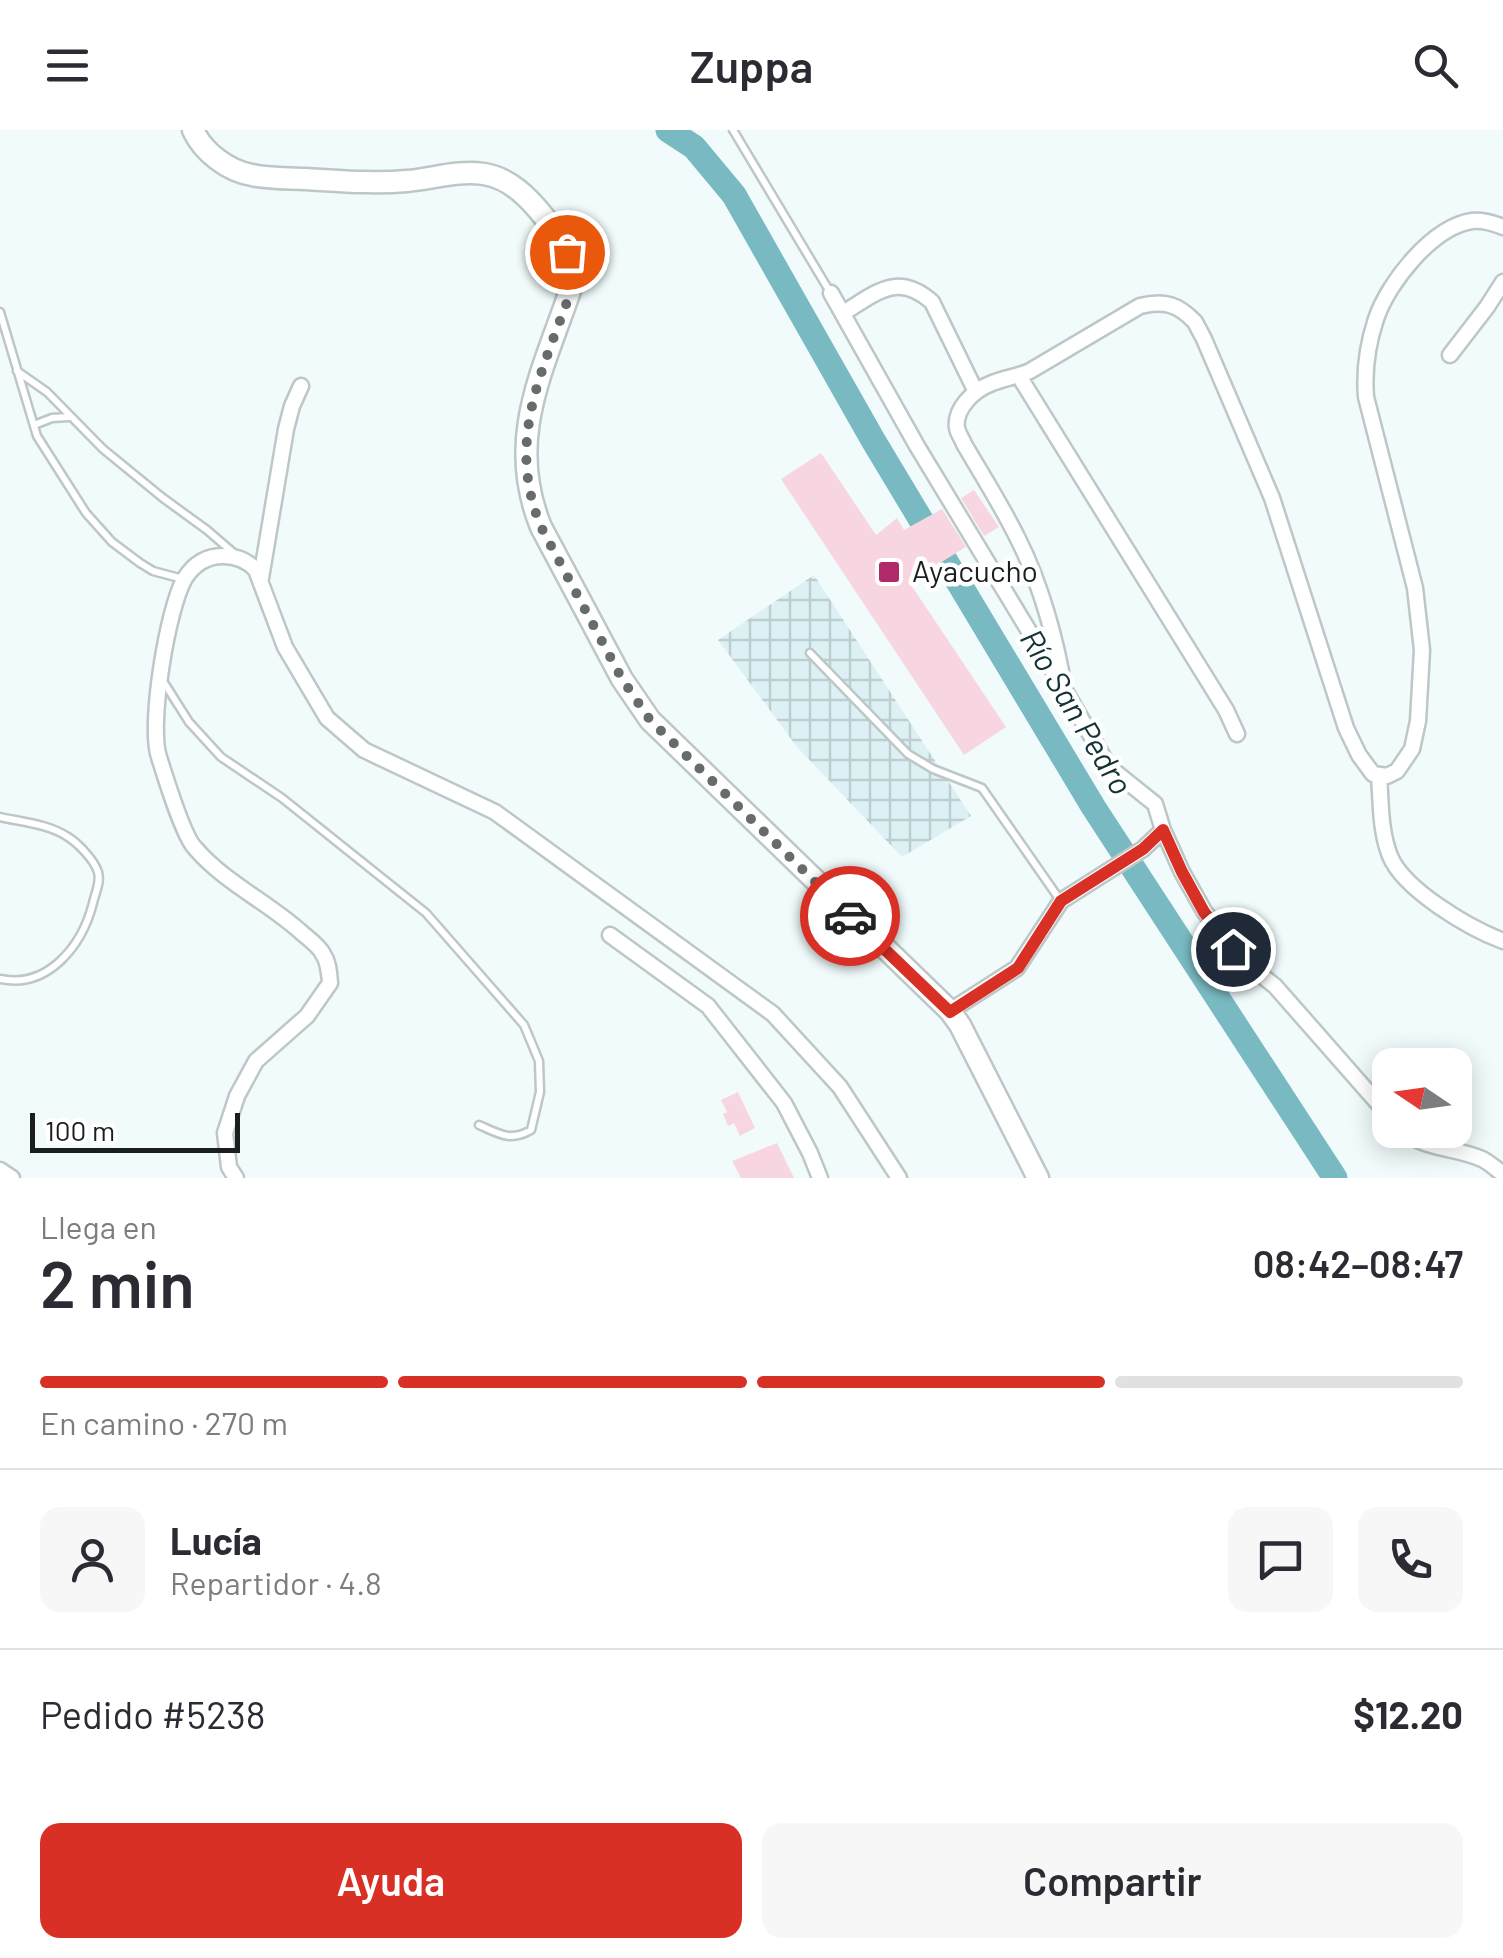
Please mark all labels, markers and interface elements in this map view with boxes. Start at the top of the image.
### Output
icon: menu [40,38,95,93]
text: Zuppa [690,38,813,92]
icon: search [1408,38,1463,93]
pin [525,210,610,295]
icon: bag [540,225,595,280]
place label: Ayacucho [912,552,1038,588]
marker: Ayacucho [876,559,902,585]
water label: Río San Pedro [1014,621,1142,800]
courier [800,866,900,966]
icon: car [823,889,878,944]
pin [1191,907,1276,992]
icon: home [1206,922,1261,977]
north arrow [1372,1048,1472,1148]
map controls [1372,1048,1472,1148]
scale bar [30,1108,240,1153]
text: 100 m [45,1113,115,1147]
text: Llega en [40,1207,157,1245]
text: 08:42–08:47 [1253,1240,1463,1286]
text: 2 min [40,1243,195,1321]
text: En camino · 270 m [40,1403,288,1441]
button: person [40,1507,145,1612]
button: chat [1228,1507,1333,1612]
button: phone [1358,1507,1463,1612]
text: Lucía [170,1517,262,1563]
text: Repartidor · 4.8 [170,1563,382,1601]
text: Pedido #5238 [40,1691,266,1737]
text: $12.20 [1353,1691,1463,1737]
button: Ayuda [40,1823,742,1938]
button: Compartir [762,1823,1463,1938]

